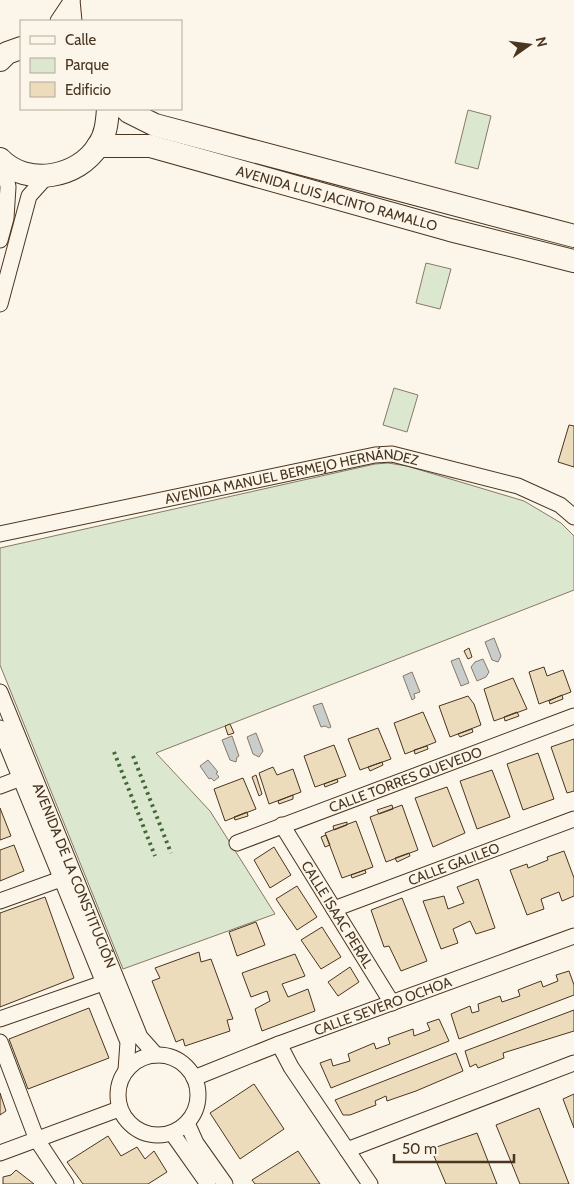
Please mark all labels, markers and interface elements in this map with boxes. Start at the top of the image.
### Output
legend [20,20,182,110]
north arrow [504,20,554,70]
text: Calle [65,31,96,49]
text: N [532,35,552,49]
text: Parque [65,56,109,74]
text: Edificio [65,81,111,99]
street label: AVENIDA LUIS JACINTO RAMALLO [234,162,440,235]
street label: AVENIDA MANUEL BERMEJO HERNÁNDEZ [163,445,421,508]
street label: CALLE TORRES QUEVEDO [326,742,485,817]
street label: AVENIDA DE LA CONSTITUCIÓN [29,780,120,971]
street label: CALLE GALILEO [406,839,502,889]
street label: CALLE ISAAC PERAL [297,857,377,971]
street label: CALLE SEVERO OCHOA [311,972,454,1039]
scale bar [394,1132,514,1164]
text: 50 m [402,1140,437,1158]

